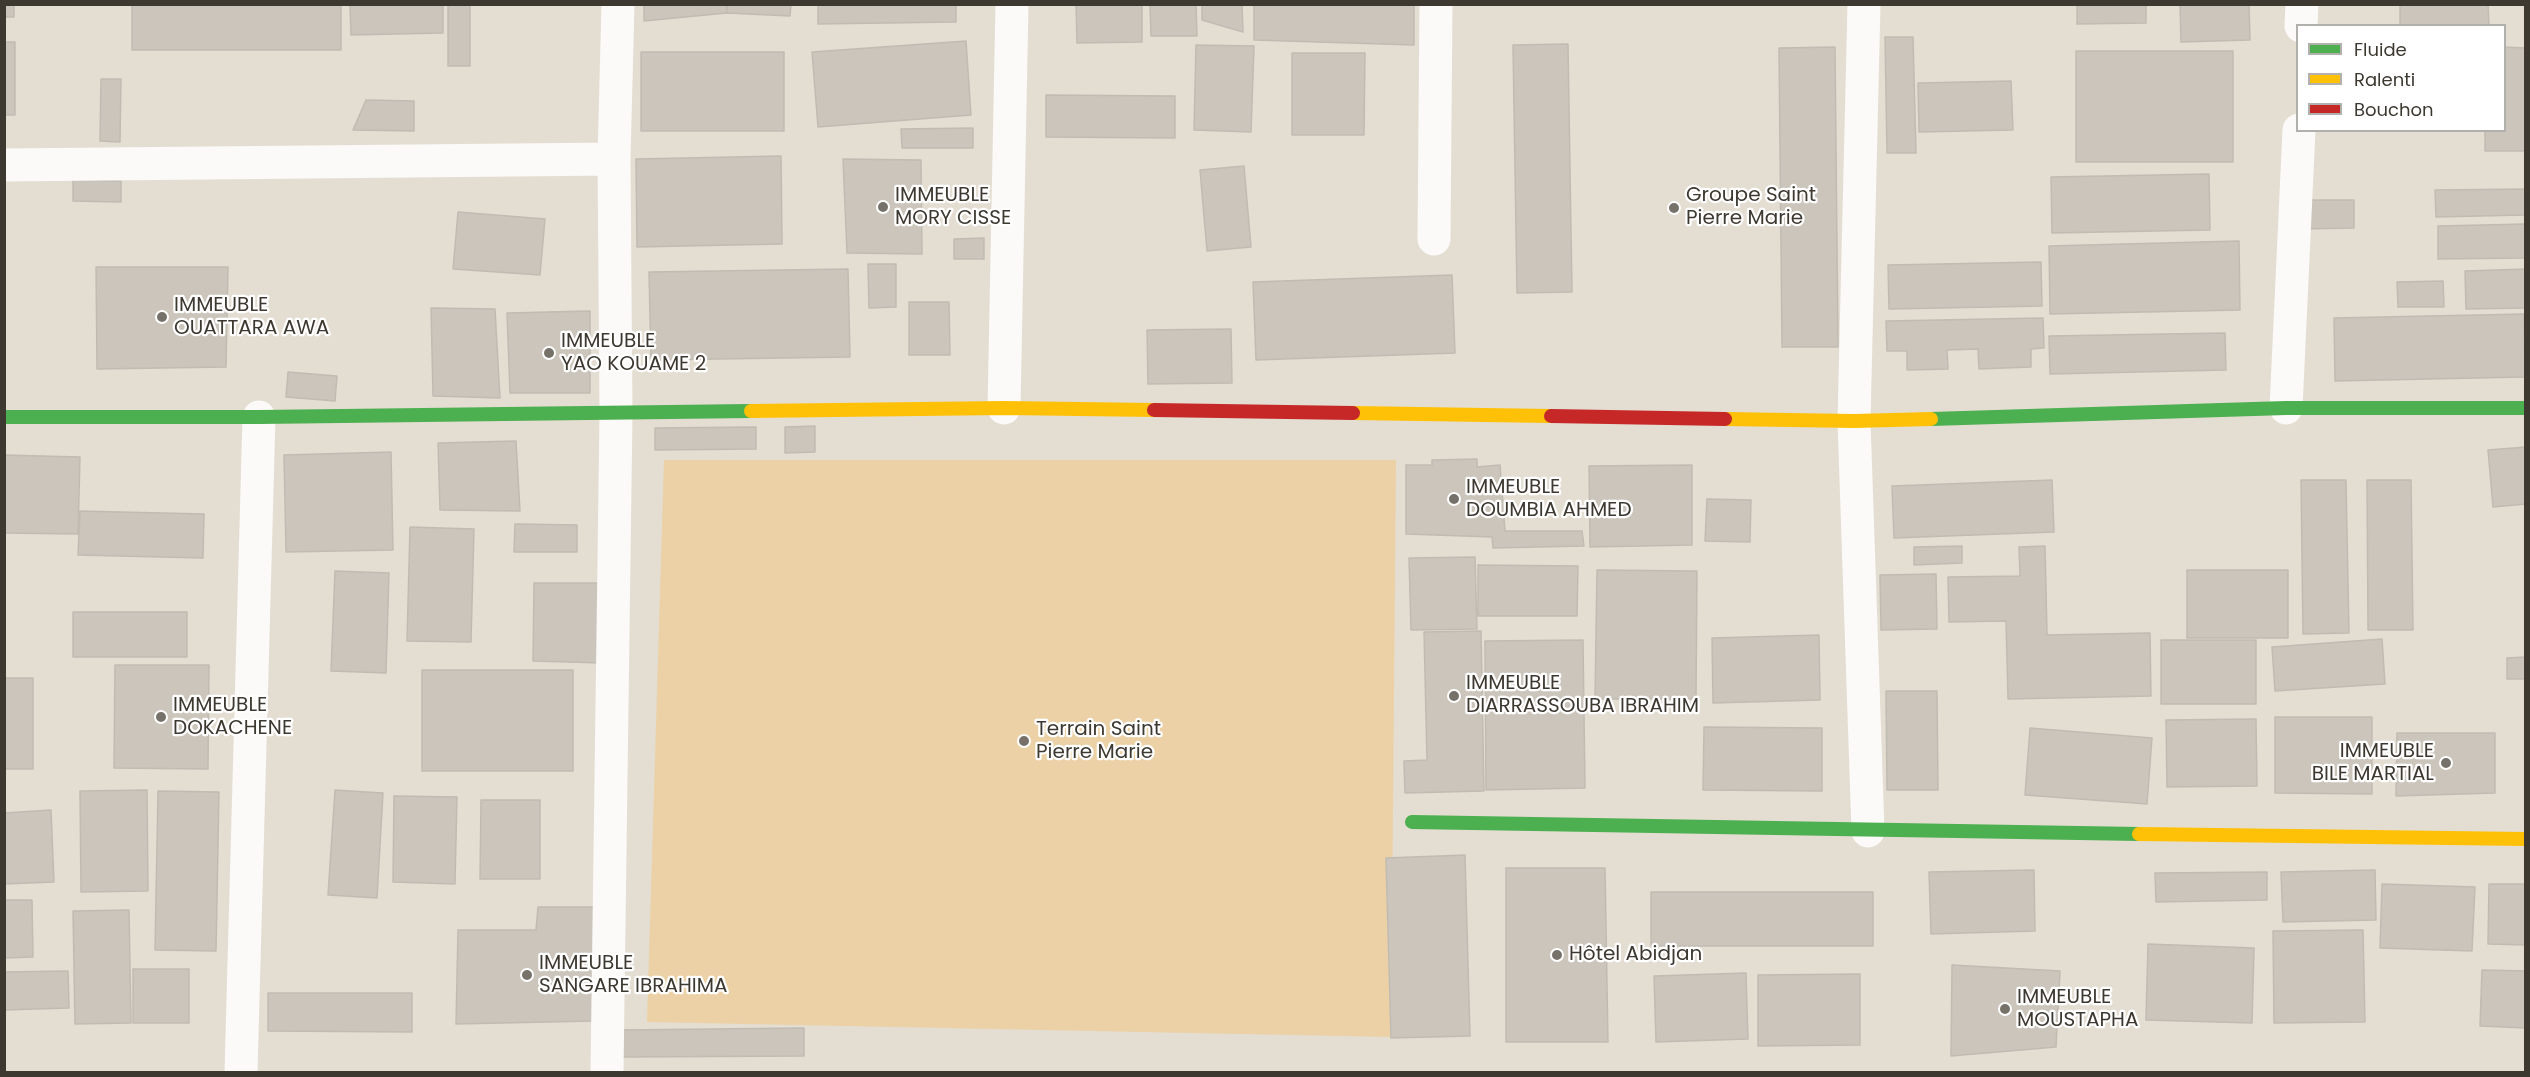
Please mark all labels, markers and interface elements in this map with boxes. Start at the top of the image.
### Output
legend [2296,24,2506,132]
text: Fluide [2354,37,2407,62]
text: Ralenti [2354,67,2415,92]
text: Bouchon [2354,97,2434,122]
place label: IMMEUBLE MORY CISSE [895,184,1011,231]
place label: Groupe Saint Pierre Marie [1686,184,1816,231]
marker: IMMEUBLE MORY CISSE [876,200,890,214]
marker: Groupe Saint Pierre Marie [1667,201,1681,215]
place label: IMMEUBLE OUATTARA AWA [174,294,329,341]
marker: IMMEUBLE OUATTARA AWA [155,310,169,324]
place label: IMMEUBLE YAO KOUAME 2 [561,330,706,377]
marker: IMMEUBLE YAO KOUAME 2 [542,346,556,360]
place label: IMMEUBLE DOUMBIA AHMED [1466,476,1632,523]
marker: IMMEUBLE DOUMBIA AHMED [1447,492,1461,506]
place label: IMMEUBLE DIARRASSOUBA IBRAHIM [1466,672,1699,719]
marker: IMMEUBLE DIARRASSOUBA IBRAHIM [1447,689,1461,703]
place label: IMMEUBLE DOKACHENE [173,694,292,741]
marker: IMMEUBLE DOKACHENE [154,710,168,724]
place label: Terrain Saint Pierre Marie [1036,718,1161,765]
marker: Terrain Saint Pierre Marie [1017,734,1031,748]
place label: IMMEUBLE BILE MARTIAL [2312,740,2434,787]
marker: IMMEUBLE BILE MARTIAL [2439,756,2453,770]
place label: Hôtel Abidjan [1569,943,1702,967]
marker: Hôtel Abidjan [1550,948,1564,962]
place label: IMMEUBLE SANGARE IBRAHIMA [539,952,727,999]
marker: IMMEUBLE SANGARE IBRAHIMA [520,968,534,982]
place label: IMMEUBLE MOUSTAPHA [2017,986,2138,1033]
marker: IMMEUBLE MOUSTAPHA [1998,1002,2012,1016]

